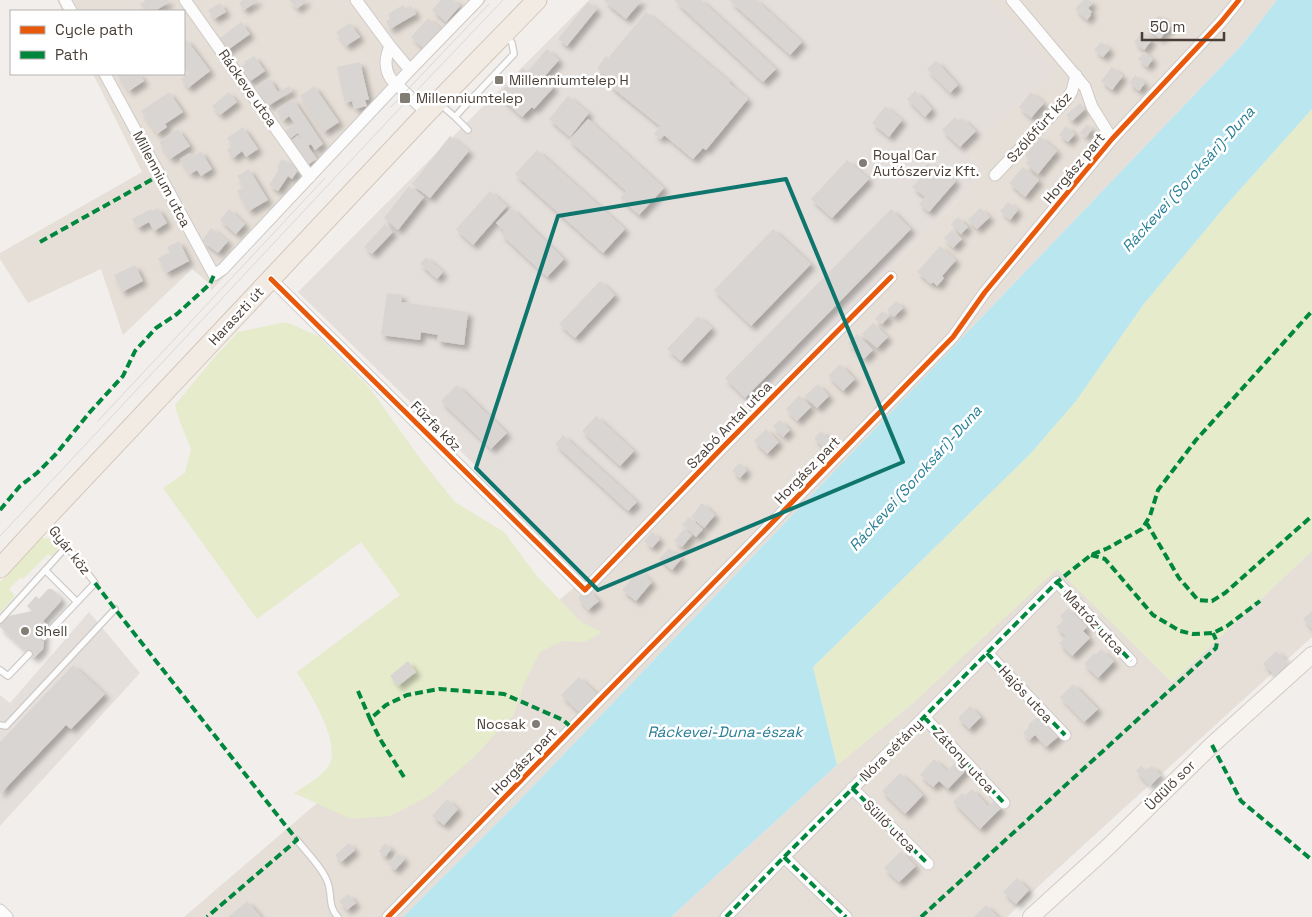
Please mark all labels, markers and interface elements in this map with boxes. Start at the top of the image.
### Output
legend [10,10,185,75]
scale bar [1142,10,1224,42]
text: 50 m [1150,17,1185,36]
text: Cycle path [55,20,133,39]
text: Path [55,45,88,64]
street label: Ráckeve utca [215,46,281,130]
place label: Millenniumtelep H [509,71,629,89]
marker: Millenniumtelep H [493,74,505,86]
street label: Szőlőfürt köz [1003,88,1075,166]
place label: Millenniumtelep [416,89,523,107]
marker: Millenniumtelep [398,91,412,105]
water label: Ráckevei (Soroksári)-Duna [1118,102,1259,256]
street label: Millennium utca [129,128,195,230]
street label: Horgász part [1039,129,1109,207]
place label: Royal Car Autószerviz Kft. [873,146,979,180]
marker: Royal Car Autószerviz Kft. [857,157,869,169]
street label: Haraszti út [204,283,268,349]
street label: Szabó Antal utca [683,377,775,473]
street label: Fűzfa köz [407,397,465,455]
water label: Ráckevei (Soroksári)-Duna [845,401,986,555]
street label: Horgász part [770,432,844,508]
street label: Gyár köz [45,522,95,578]
street label: Matróz utca [1060,586,1128,658]
place label: Shell [35,622,67,640]
marker: Shell [19,625,31,637]
street label: Hajós utca [995,662,1057,726]
place label: Nocsak [477,715,526,733]
street label: Nóra sétány [856,715,926,785]
marker: Nocsak [530,718,542,730]
water label: Ráckevei-Duna-észak [647,722,805,741]
street label: Horgász part [487,723,561,799]
street label: Zátony utca [929,724,999,796]
street label: Üdülő sor [1141,756,1199,814]
street label: Süllő utca [860,796,920,856]

